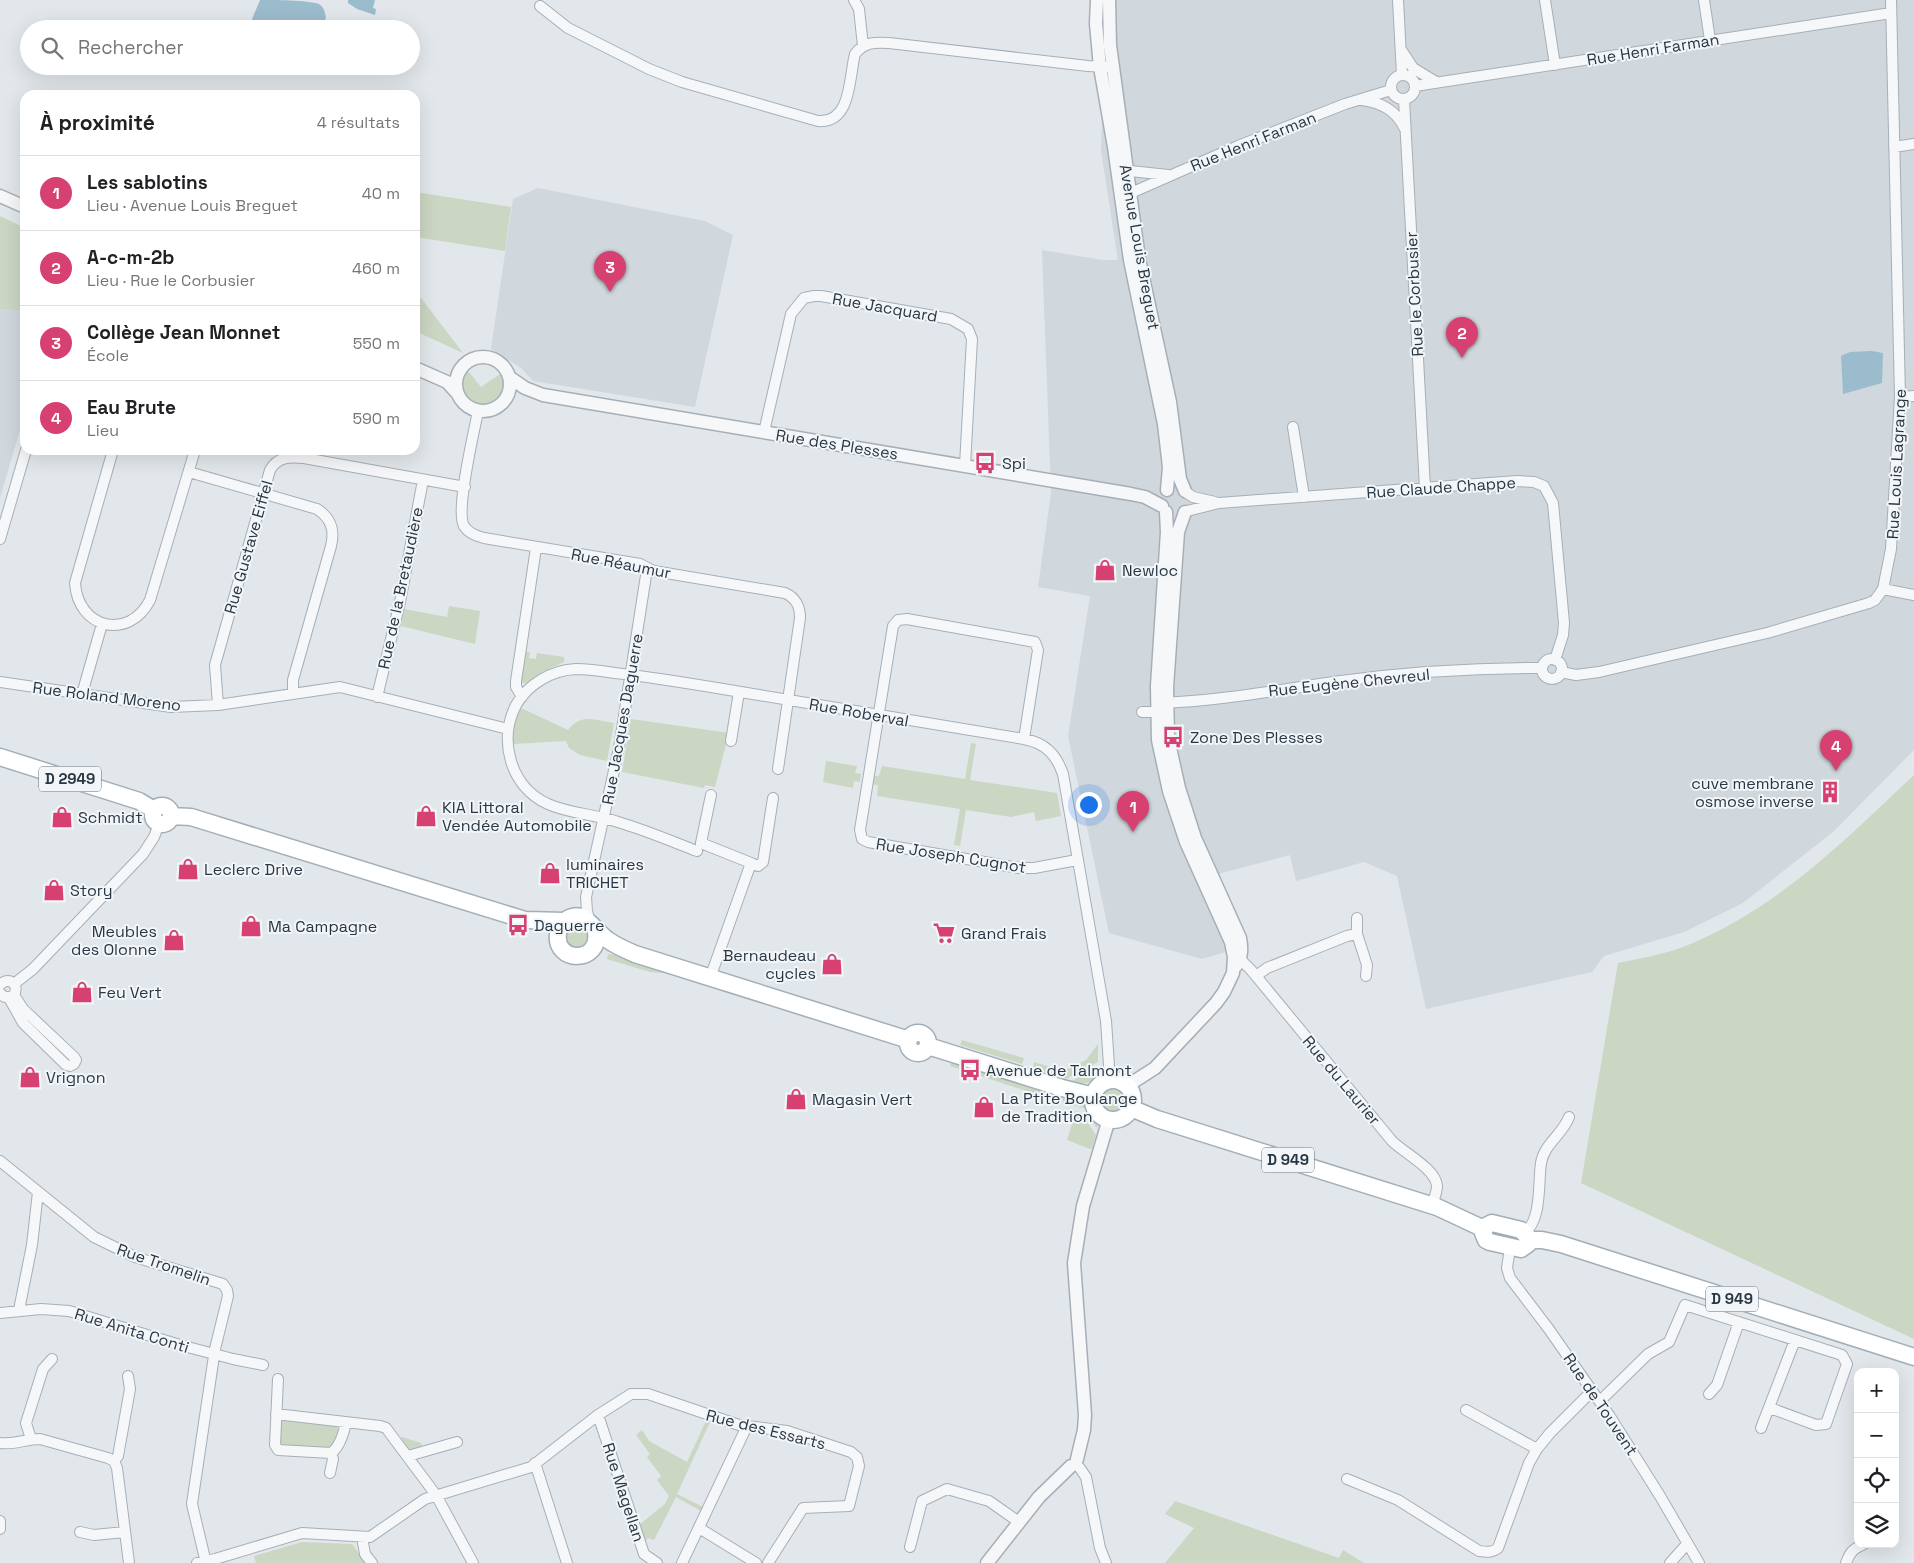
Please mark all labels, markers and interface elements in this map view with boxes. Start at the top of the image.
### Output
search box [20,20,420,75]
street label: Rue Henri Farman [1585,29,1721,70]
icon: search [38,34,66,62]
text: Rechercher [78,35,184,60]
street label: Rue Henri Farman [1187,107,1319,176]
text: À proximité [40,109,155,136]
text: 4 résultats [317,112,400,133]
street label: Avenue Louis Breguet [1115,163,1164,332]
text: Les sablotins [87,170,208,195]
text: 1 [52,183,60,204]
text: 40 m [362,183,400,204]
text: Lieu · Avenue Louis Breguet [87,195,298,216]
street label: Rue le Corbusier [1401,231,1428,357]
text: A-c-m-2b [87,245,174,270]
pin: 3 [594,251,626,292]
text: 2 [51,258,61,279]
text: 460 m [352,258,400,279]
text: Lieu · Rue le Corbusier [87,270,255,291]
street label: Rue Jacquard [831,288,939,327]
pin: 2 [1446,317,1478,358]
text: Collège Jean Monnet [87,320,280,345]
text: 3 [51,333,61,354]
text: 550 m [353,333,400,354]
text: École [87,345,129,366]
street label: Rue Louis Lagrange [1882,388,1911,540]
text: Eau Brute [87,395,176,420]
text: 4 [51,408,61,429]
text: 590 m [352,408,400,429]
text: Lieu [87,420,119,441]
street label: Rue des Plesses [774,424,900,465]
bus stop icon: Spi [972,450,998,476]
place label: Spi [1002,453,1026,474]
street label: Rue Claude Chappe [1366,472,1516,503]
street label: Rue Gustave Eiffel [219,478,278,616]
street label: Rue de la Bretaudière [373,505,428,671]
street label: Rue Réaumur [569,544,673,583]
shop icon: Newloc [1092,557,1118,583]
place label: Newloc [1122,560,1178,581]
street label: Rue Jacques Daguerre [597,632,648,806]
street label: Rue Eugène Chevreul [1267,664,1431,701]
street label: Rue Roland Moreno [31,677,182,716]
street label: Rue Roberval [807,693,910,732]
bus stop icon: Zone Des Plesses [1160,724,1186,750]
place label: Zone Des Plesses [1190,727,1323,748]
pin: 4 [1820,730,1852,771]
road number: D 2949 [39,766,101,792]
place label: cuve membrane osmose inverse [1691,773,1814,812]
building icon: cuve membrane osmose inverse [1817,779,1843,805]
pin: 1 [1117,791,1149,832]
your location [1076,792,1102,818]
place label: KIA Littoral Vendée Automobile [442,797,592,836]
shop icon: KIA Littoral Vendée Automobile [413,803,439,829]
shop icon: Schmidt [49,804,75,830]
place label: Schmidt [78,807,143,828]
street label: Rue Joseph Cugnot [874,833,1027,878]
place label: luminaires TRICHET [566,854,644,893]
shop icon: Leclerc Drive [175,856,201,882]
place label: Leclerc Drive [204,859,303,880]
shop icon: luminaires TRICHET [537,860,563,886]
shop icon: Story [41,877,67,903]
place label: Story [70,880,113,901]
bus stop icon: Daguerre [505,912,531,938]
shop icon: Ma Campagne [238,913,264,939]
place label: Daguerre [534,915,604,936]
place label: Ma Campagne [268,916,377,937]
supermarket icon: Grand Frais [931,920,957,946]
place label: Meubles des Olonne [71,921,157,960]
place label: Grand Frais [961,923,1047,944]
shop icon: Meubles des Olonne [161,927,187,953]
place label: Bernaudeau cycles [723,945,816,984]
shop icon: Bernaudeau cycles [819,951,845,977]
shop icon: Feu Vert [69,979,95,1005]
place label: Feu Vert [98,982,162,1003]
street label: Rue du Laurier [1298,1031,1385,1129]
bus stop icon: Avenue de Talmont [957,1057,983,1083]
place label: Avenue de Talmont [986,1060,1132,1081]
shop icon: Vrignon [17,1064,43,1090]
place label: Vrignon [46,1067,106,1088]
shop icon: Magasin Vert [783,1086,809,1112]
place label: La Ptite Boulange de Tradition [1001,1088,1138,1127]
place label: Magasin Vert [812,1089,912,1110]
shop icon: La Ptite Boulange de Tradition [971,1094,997,1120]
road number: D 949 [1262,1148,1314,1172]
street label: Rue Tromelin [114,1239,213,1290]
road number: D 949 [1706,1286,1758,1312]
street label: Rue Anita Conti [72,1303,192,1358]
street label: Rue de Touvent [1559,1349,1643,1460]
map controls [1854,1368,1899,1548]
button: + [1854,1368,1899,1413]
street label: Rue des Essarts [704,1404,828,1455]
button: − [1854,1413,1899,1458]
street label: Rue Magellan [598,1440,649,1544]
button: locate [1854,1458,1899,1503]
button: layers [1854,1503,1899,1548]

